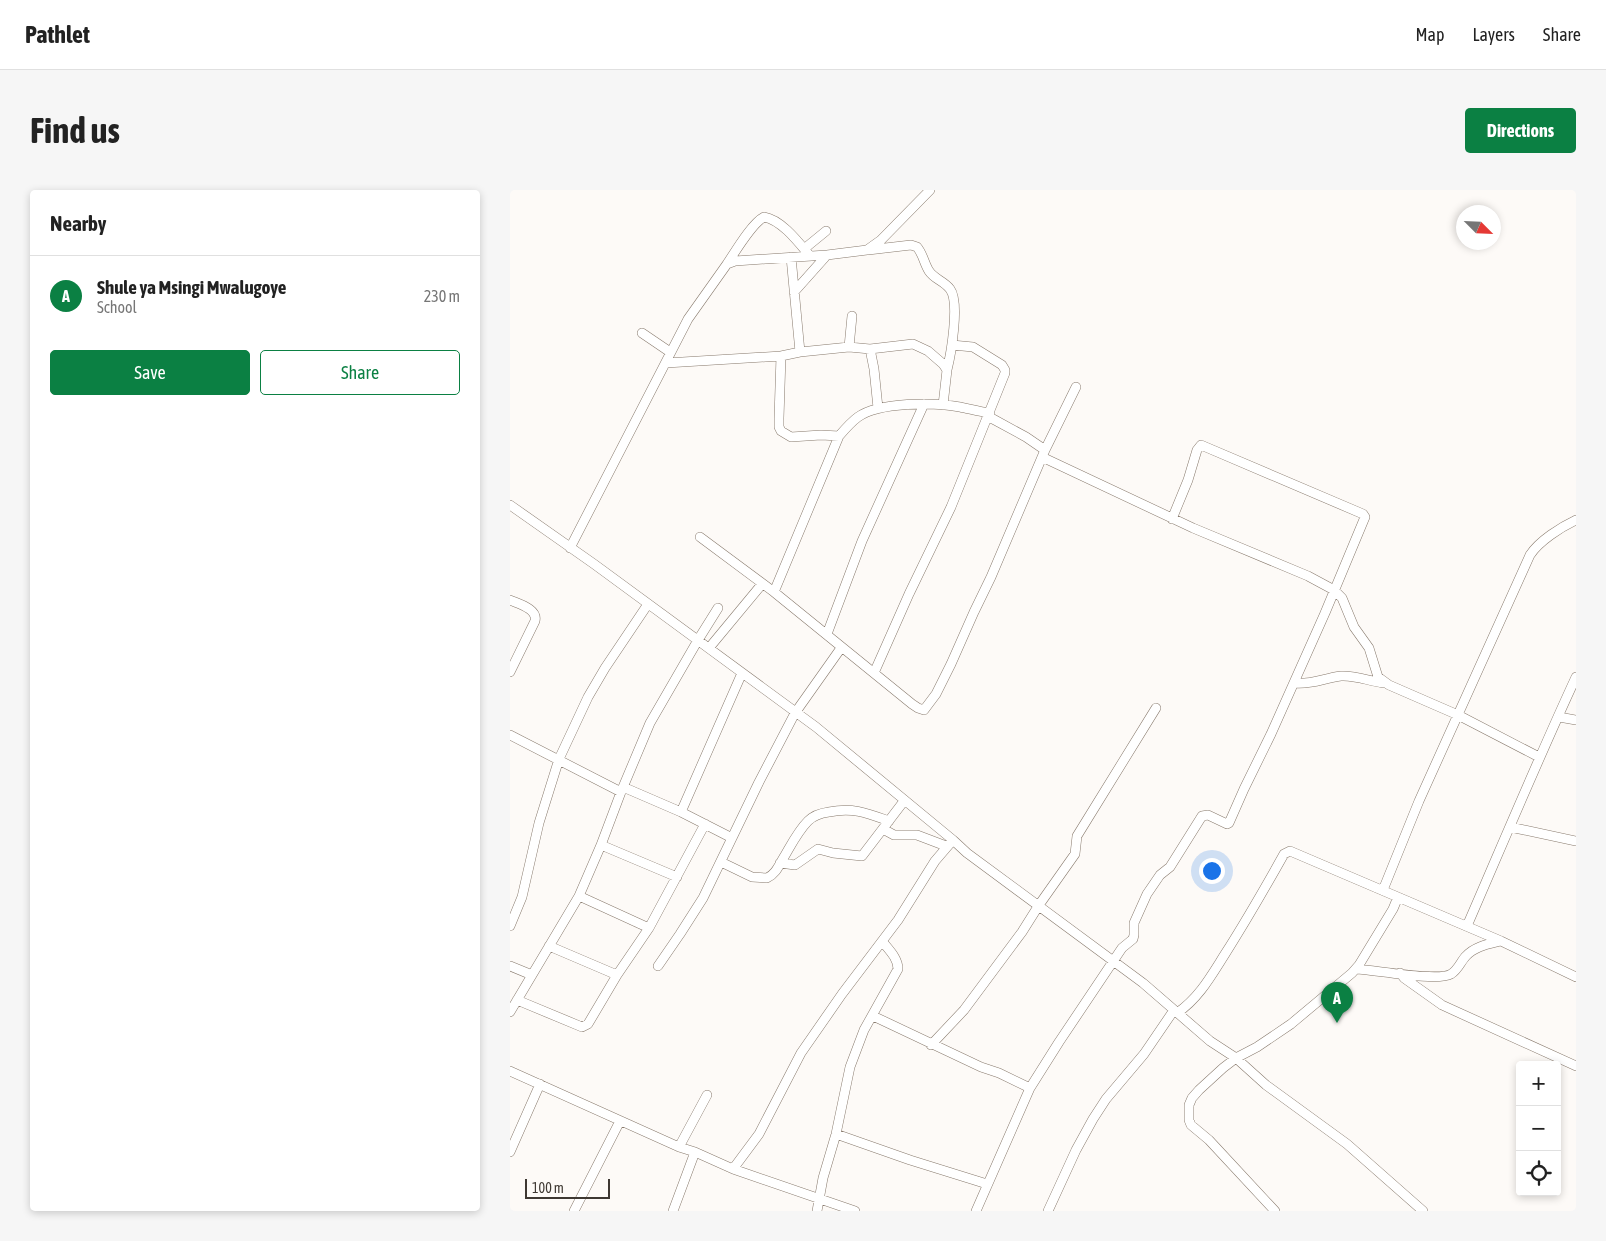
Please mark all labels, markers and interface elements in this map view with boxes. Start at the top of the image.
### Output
text: Pathlet [25,21,90,48]
text: Map [1415,24,1444,45]
text: Layers [1472,24,1515,45]
text: Share [1543,24,1581,45]
button: Directions [1465,108,1576,153]
text: Find us [30,110,120,150]
north arrow [1456,205,1501,250]
text: Nearby [50,211,106,235]
text: Shule ya Msingi Mwalugoye [97,276,286,298]
text: A [62,287,70,305]
text: 230 m [424,287,460,305]
text: School [97,298,137,316]
button: Save [50,350,250,395]
button: Share [260,350,460,395]
your location [1199,858,1225,884]
pin: A [1321,982,1353,1023]
map controls [1516,1061,1561,1196]
button: + [1516,1061,1561,1106]
button: − [1516,1106,1561,1151]
button: locate [1516,1151,1561,1196]
scale bar [525,1176,610,1199]
text: 100 m [532,1180,564,1196]

